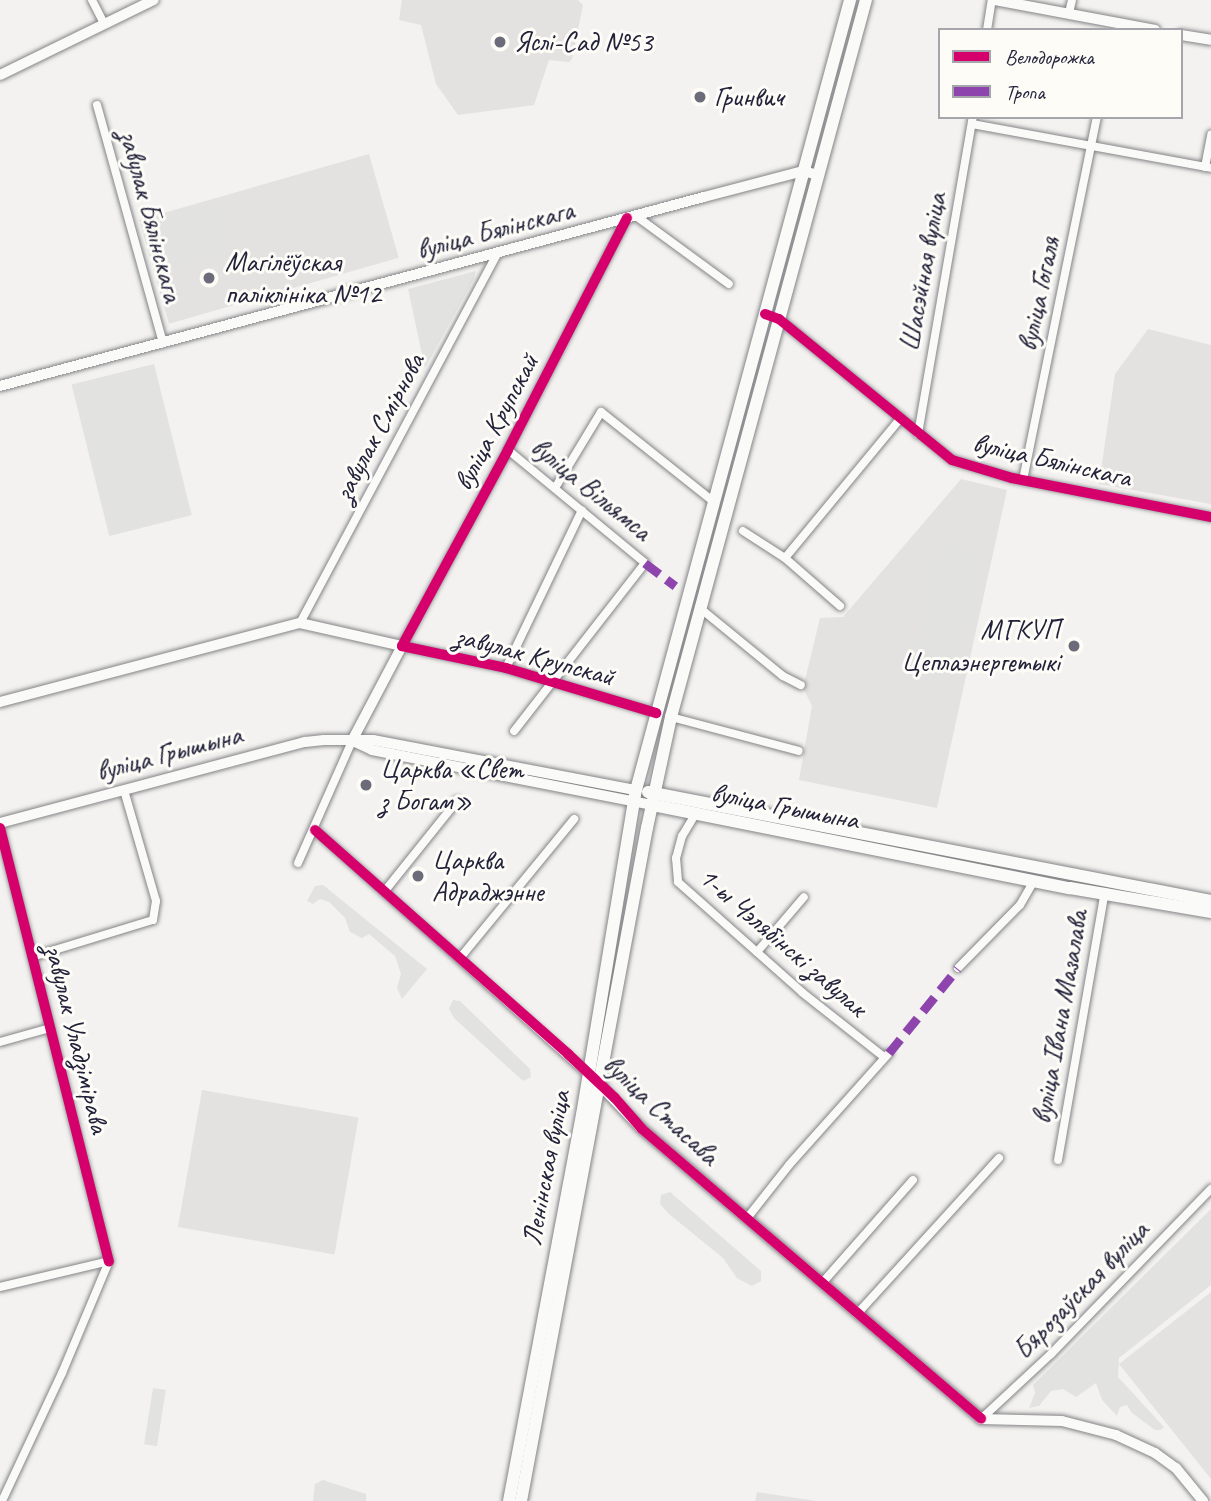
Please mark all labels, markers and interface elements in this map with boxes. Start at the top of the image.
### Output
place label: Яслі-Сад №53 [514,25,653,59]
legend [938,28,1183,119]
marker: Яслі-Сад №53 [492,34,508,50]
text: Велодорожка [1005,44,1094,70]
text: Тропа [1005,79,1045,105]
place label: Гринвич [714,80,783,114]
marker: Гринвич [692,89,708,105]
street label: завулак Бялінскага [112,126,190,306]
street label: Шасэйная вуліца [893,191,953,353]
street label: вуліца Бялінскага [411,193,579,267]
street label: вуліца Гогаля [1011,235,1067,353]
place label: Магілёўская паліклініка №12 [225,245,381,311]
marker: Магілёўская паліклініка №12 [199,268,219,288]
street label: вуліца Крупскай [446,348,546,496]
street label: завулак Смірнова [327,349,431,505]
street label: вуліца Бялінскага [968,425,1136,495]
street label: вуліца Вільямса [524,430,658,548]
place label: МГКУП Цеплаэнергетыкі [901,613,1060,679]
street label: завулак Крупскай [451,619,619,693]
marker: МГКУП Цеплаэнергетыкі [1066,638,1082,654]
street label: вуліца Грышына [93,718,245,788]
place label: Царква «Свет з Богам» [380,752,523,818]
street label: вуліца Грышына [709,775,861,837]
marker: Царква «Свет з Богам» [358,777,374,793]
place label: Царква Адраджэнне [432,843,543,909]
street label: 1-ы Чэлябінскі завулак [692,860,874,1024]
marker: Царква Адраджэнне [410,868,426,884]
street label: вуліца Iвана Мазалава [1025,908,1095,1126]
street label: завулак Уладзімірава [37,941,117,1137]
street label: вуліца Стасава [597,1049,725,1171]
street label: Ленінская вуліца [515,1088,577,1248]
street label: Бярозаўская вуліца [1007,1214,1155,1366]

